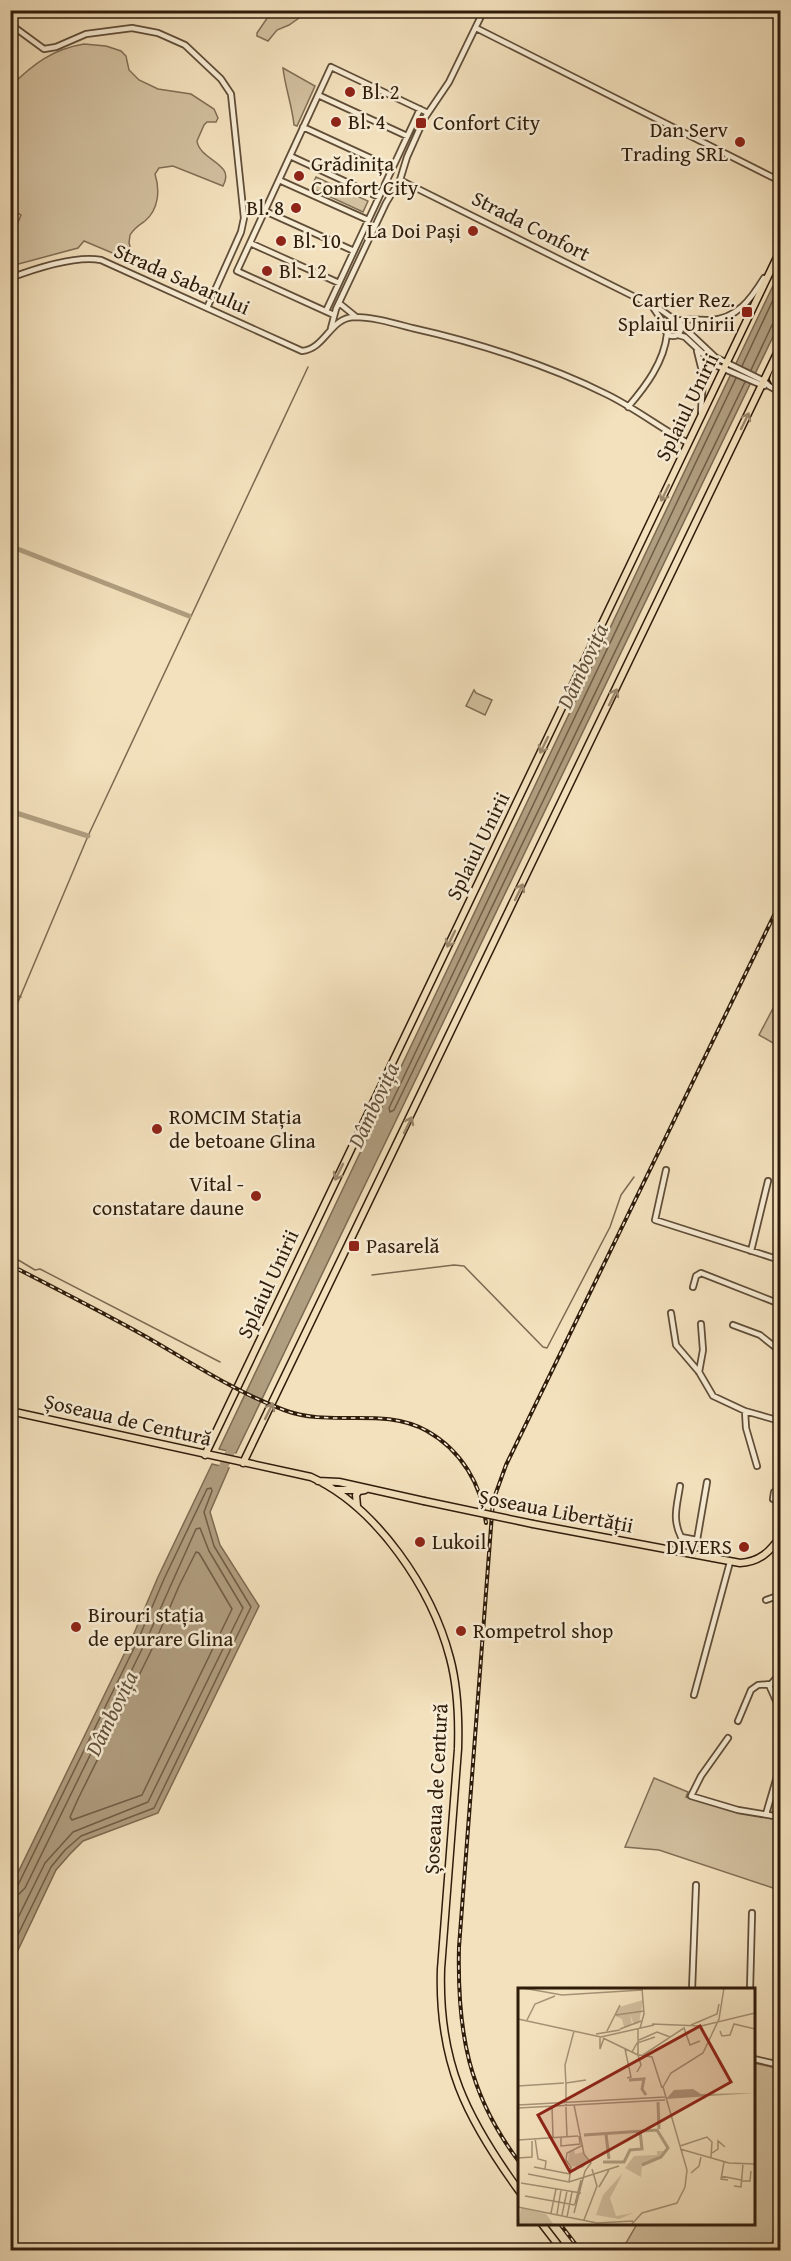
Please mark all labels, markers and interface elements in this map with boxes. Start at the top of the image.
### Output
place label: Bl. 2 [362,76,400,107]
marker: Bl. 2 [343,85,357,99]
place label: Bl. 4 [348,106,386,137]
place label: Confort City [433,107,541,138]
place label: Dan Serv Trading SRL [621,114,729,169]
marker: Bl. 4 [329,115,343,129]
marker: Confort City [414,116,428,130]
marker: Dan Serv Trading SRL [733,135,747,149]
place label: Grădinița Confort City [311,148,419,203]
marker: Grădinița Confort City [292,169,306,183]
street label: Strada Confort [467,182,596,269]
place label: Bl. 8 [246,192,284,223]
marker: Bl. 8 [289,201,303,215]
place label: La Doi Pași [367,215,461,246]
marker: La Doi Pași [466,224,480,238]
place label: Bl. 10 [293,225,341,256]
marker: Bl. 10 [274,234,288,248]
street label: Strada Sabarului [109,235,255,322]
place label: Bl. 12 [279,255,327,286]
marker: Bl. 12 [260,264,274,278]
place label: Cartier Rez. Splaiul Unirii [618,284,735,339]
marker: Cartier Rez. Splaiul Unirii [740,305,754,319]
street label: Splaiul Unirii [647,347,726,466]
one-way arrow [740,412,752,430]
one-way arrow [658,483,670,501]
water label: Dâmbovița [548,618,616,715]
one-way arrow [607,689,619,707]
one-way arrow [538,735,550,753]
street label: Splaiul Unirii [438,786,517,905]
one-way arrow [514,884,526,902]
one-way arrow [445,930,457,948]
water label: Dâmbovița [339,1057,407,1154]
place label: ROMCIM Stația de betoane Glina [169,1101,316,1156]
one-way arrow [402,1116,414,1134]
marker: ROMCIM Stația de betoane Glina [150,1122,164,1136]
one-way arrow [333,1163,345,1181]
place label: Vital - constatare daune [92,1168,244,1223]
marker: Vital - constatare daune [249,1189,263,1203]
street label: Splaiul Unirii [229,1224,306,1343]
place label: Pasarelă [366,1230,440,1261]
marker: Pasarelă [347,1239,361,1253]
street label: Șoseaua de Centură [41,1385,215,1454]
one-way arrow [264,1402,275,1420]
street label: Șoseaua Libertății [476,1480,636,1541]
place label: Lukoil [432,1526,486,1557]
place label: DIVERS [666,1531,732,1562]
marker: Lukoil [413,1535,427,1549]
marker: DIVERS [737,1540,751,1554]
place label: Birouri stația de epurare Glina [88,1599,233,1654]
place label: Rompetrol shop [473,1615,613,1646]
marker: Birouri stația de epurare Glina [69,1620,83,1634]
marker: Rompetrol shop [454,1624,468,1638]
water label: Dâmbovița [76,1665,145,1762]
street label: Șoseaua de Centură [416,1703,455,1875]
inset map [518,1988,755,2225]

